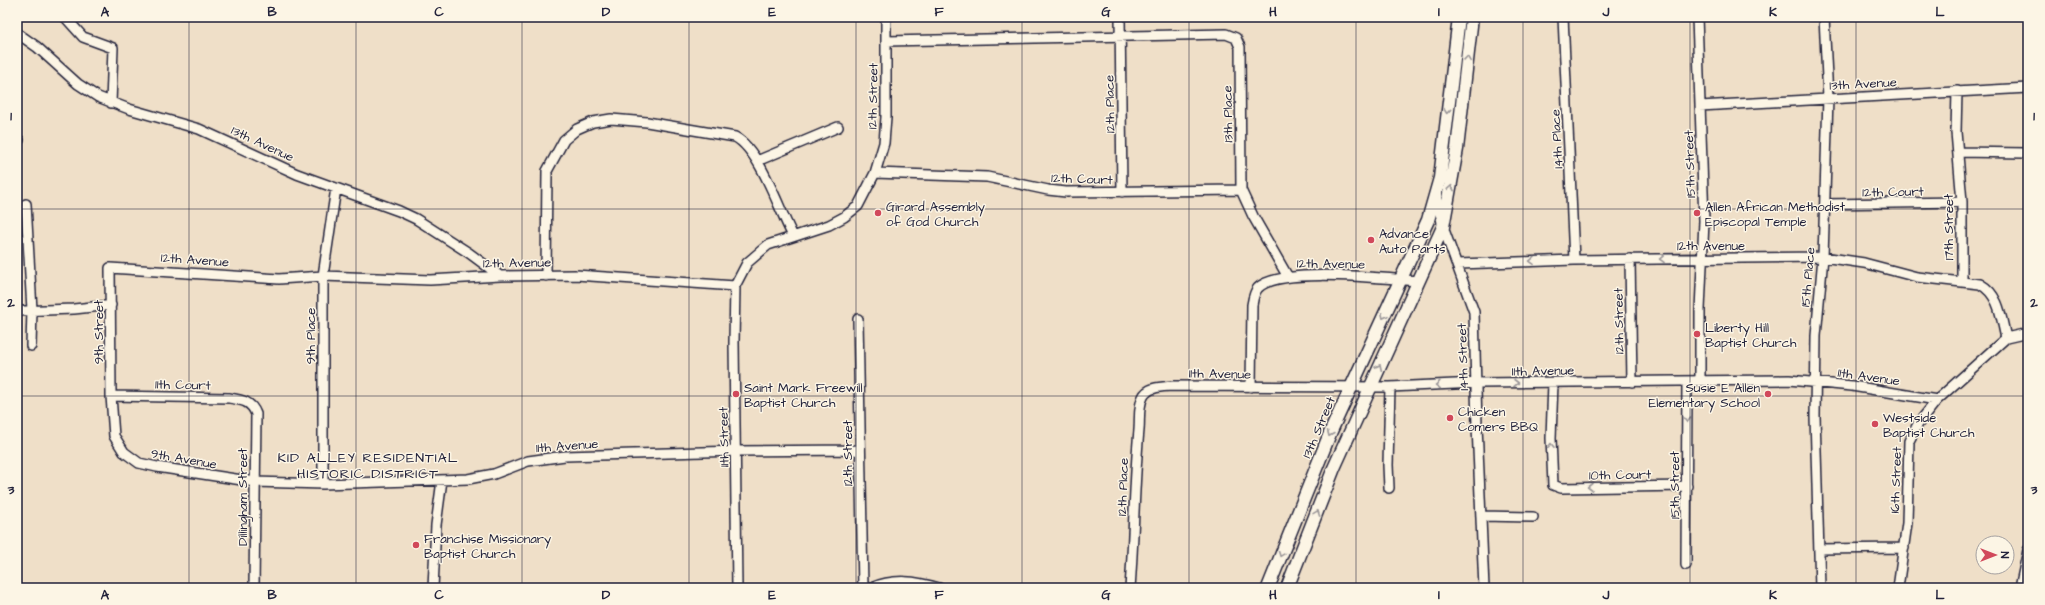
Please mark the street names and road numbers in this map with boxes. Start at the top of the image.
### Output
street label: 12th Street [863,62,883,129]
street label: 13th Avenue [1829,73,1897,95]
street label: 12th Place [1100,75,1120,133]
street label: 13th Place [1219,85,1237,143]
street label: 14th Place [1546,109,1568,169]
street label: 13th Avenue [228,122,297,166]
street label: 15th Street [1680,129,1700,198]
street label: 12th Court [1051,169,1114,189]
street label: 12th Court [1862,182,1925,202]
street label: 17th Street [1940,193,1958,260]
street label: 12th Avenue [1677,237,1745,255]
street label: 15th Place [1796,246,1820,308]
street label: 12th Avenue [160,249,230,271]
street label: 12th Avenue [483,253,551,273]
street label: 12th Avenue [1297,254,1365,274]
street label: 12th Street [1609,287,1629,354]
street label: 9th Street [90,299,108,364]
street label: 9th Place [302,308,320,364]
street label: 14th Street [1453,322,1473,391]
street label: 11th Avenue [1512,361,1574,381]
street label: 11th Avenue [1189,364,1251,384]
street label: 11th Avenue [1837,364,1901,390]
street label: 11th Court [155,376,212,394]
street label: 13th Street [1298,393,1340,461]
street label: 11th Street [714,406,734,467]
street label: 12th Street [839,419,857,486]
street label: 11th Avenue [535,435,599,457]
street label: 9th Avenue [149,444,218,474]
street label: 16th Street [1886,446,1906,514]
street label: Dillingham Street [234,447,253,546]
street label: 15th Street [1666,450,1684,519]
street label: 12th Place [1113,458,1133,516]
street label: 10th Court [1589,465,1652,485]

